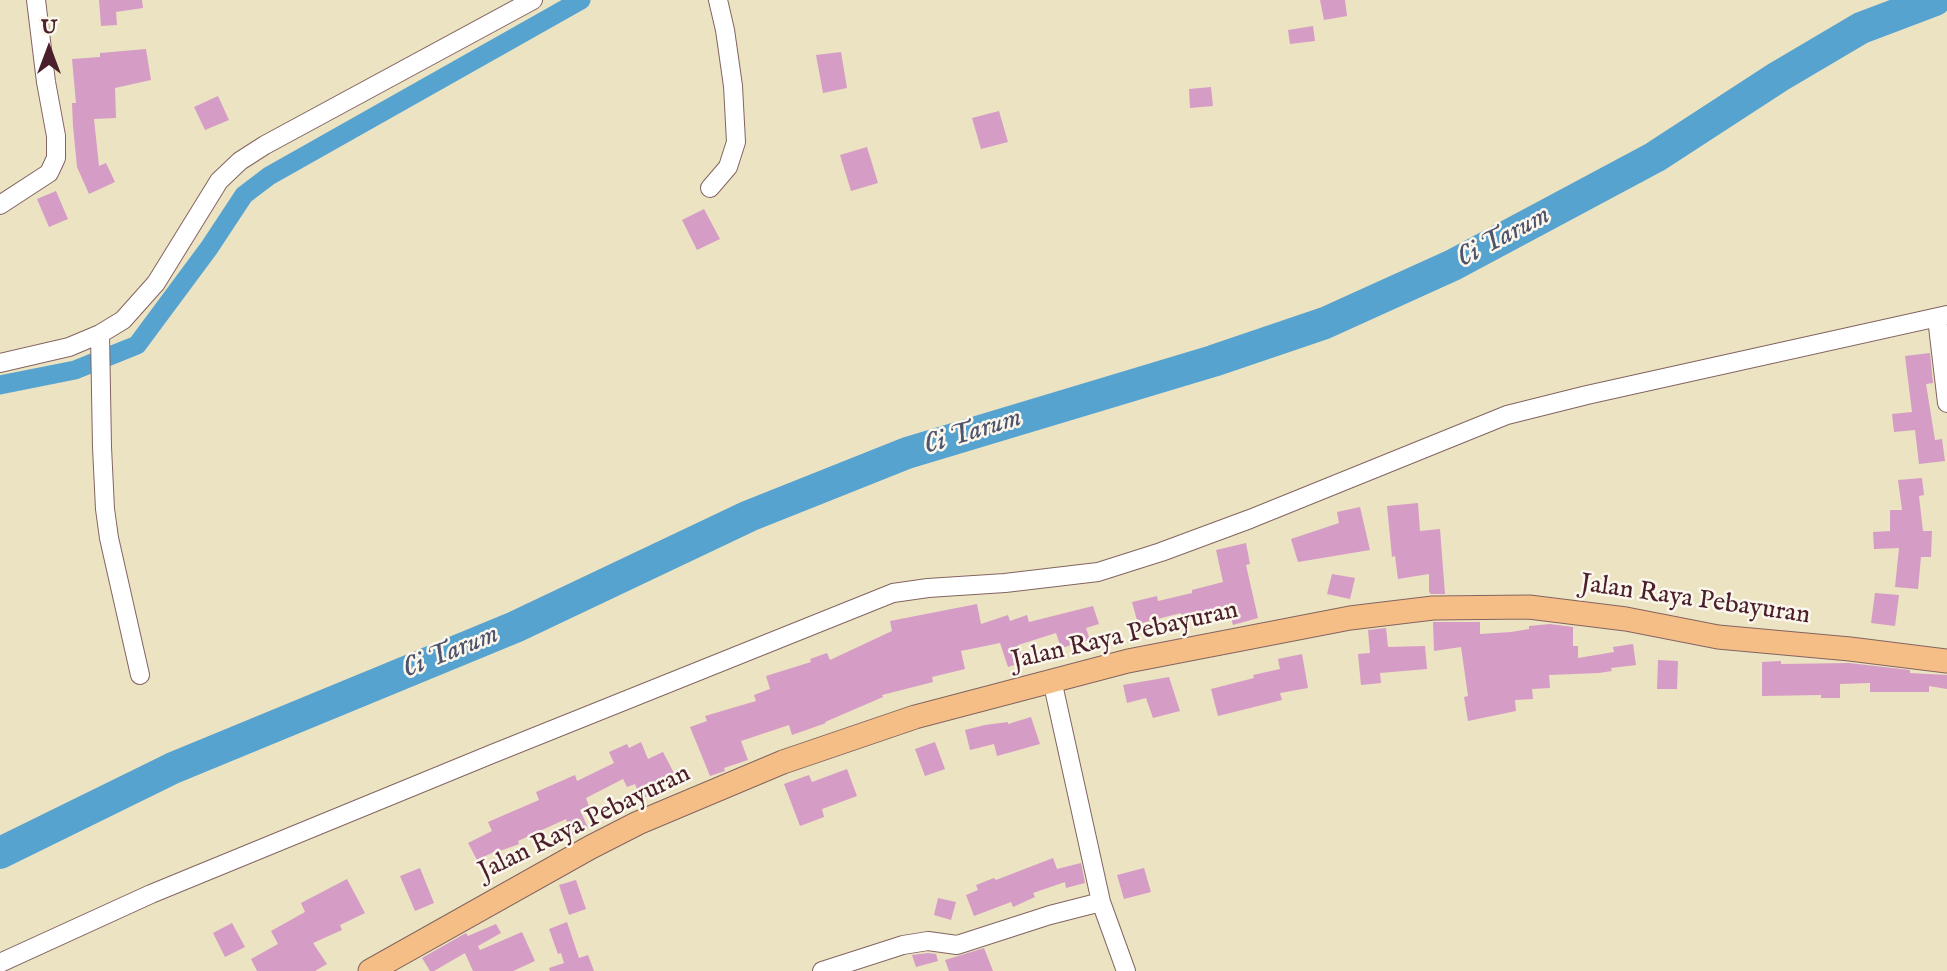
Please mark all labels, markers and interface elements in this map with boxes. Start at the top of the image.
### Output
north arrow [14,14,84,84]
text: U [41,16,57,40]
water label: Ci Tarum [1452,200,1556,276]
water label: Ci Tarum [920,402,1026,464]
street label: Jalan Raya Pebayuran [1578,569,1812,633]
street label: Jalan Raya Pebayuran [1009,596,1241,678]
water label: Ci Tarum [398,619,504,687]
street label: Jalan Raya Pebayuran [474,759,696,889]

